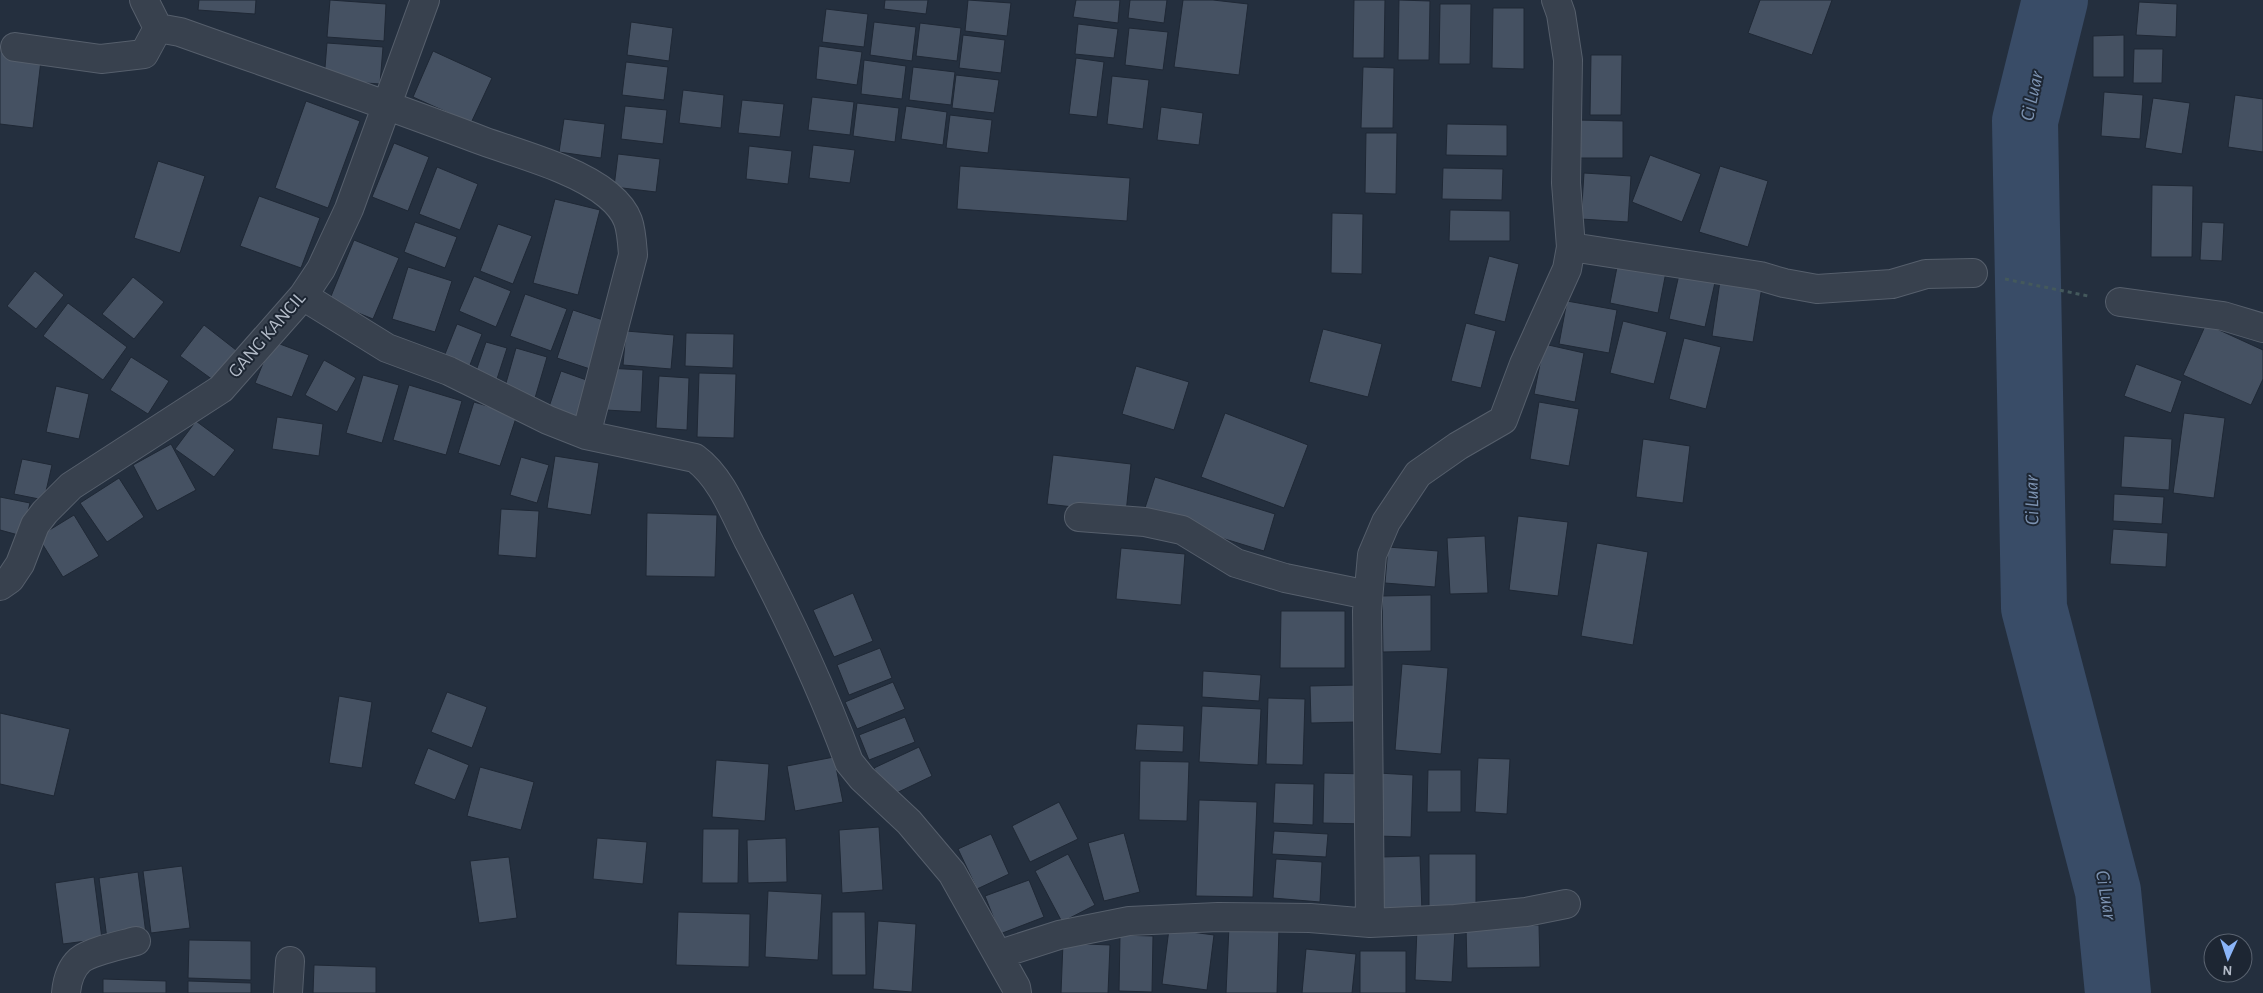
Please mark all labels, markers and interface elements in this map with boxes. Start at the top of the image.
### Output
water label: Ci Luar [2017,69,2047,123]
street label: GANG KANCIL [225,289,309,381]
water label: Ci Luar [2022,474,2042,525]
water label: Ci Luar [2092,869,2120,922]
north arrow [2203,933,2253,983]
text: N [2222,963,2233,977]

